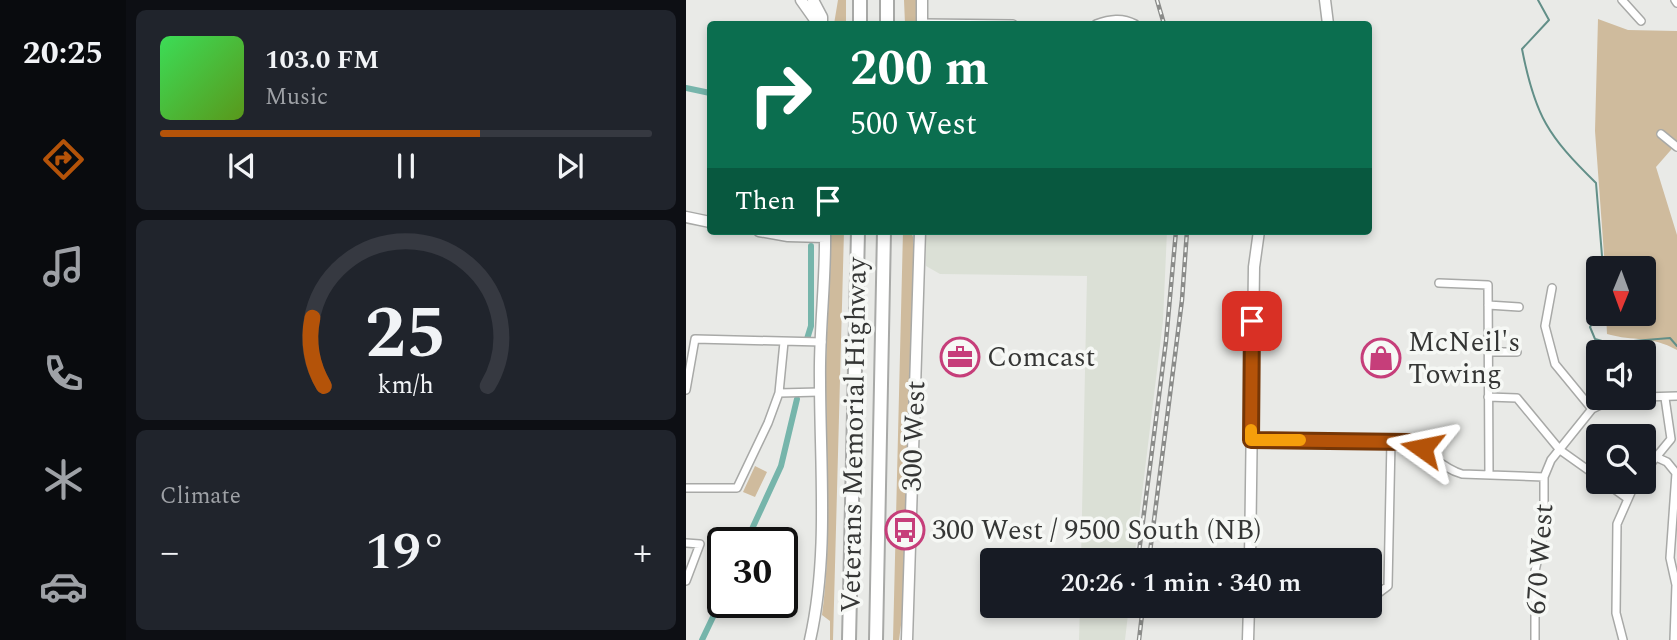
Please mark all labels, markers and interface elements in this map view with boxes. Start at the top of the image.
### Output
text: 20:25 [23,29,103,78]
text: 200 m [850,32,989,107]
text: 103.0 FM [265,40,379,80]
icon: right [735,49,826,140]
text: Music [265,80,328,115]
text: 500 West [850,100,977,149]
icon: directions [39,135,88,184]
icon: previous [223,147,261,185]
icon: pause [387,147,425,185]
icon: next [551,147,589,185]
text: Then [735,181,795,221]
icon: arrive [809,182,847,220]
icon: music [39,242,88,291]
street label: Veterans Memorial Highway [829,255,879,613]
north arrow [1586,256,1656,326]
map controls [1586,256,1656,494]
text: 25 [365,279,447,390]
pin [1222,291,1282,351]
icon: arrive [1233,302,1271,340]
place label: McNeil's Towing [1408,321,1520,396]
office icon: Comcast [939,336,981,378]
place label: Comcast [987,336,1095,379]
shop icon: McNeil's Towing [1360,337,1402,379]
button: sound [1586,340,1656,410]
icon: phone [39,349,88,398]
text: km/h [378,367,434,405]
street label: 300 West [891,380,937,492]
position arrow [1385,411,1459,485]
button: search [1586,424,1656,494]
icon: climate [39,455,88,504]
text: Climate [160,479,241,514]
street label: 670 West [1515,502,1565,616]
bus stop icon: 300 West / 9500 South (NB) [884,509,926,551]
place label: 300 West / 9500 South (NB) [932,509,1261,552]
text: 19° [365,513,447,592]
text: − [160,524,179,582]
text: + [633,524,652,582]
speed limit sign: 30 [707,527,798,618]
icon: car [39,562,88,611]
text: 20:26 · 1 min · 340 m [1061,563,1301,603]

